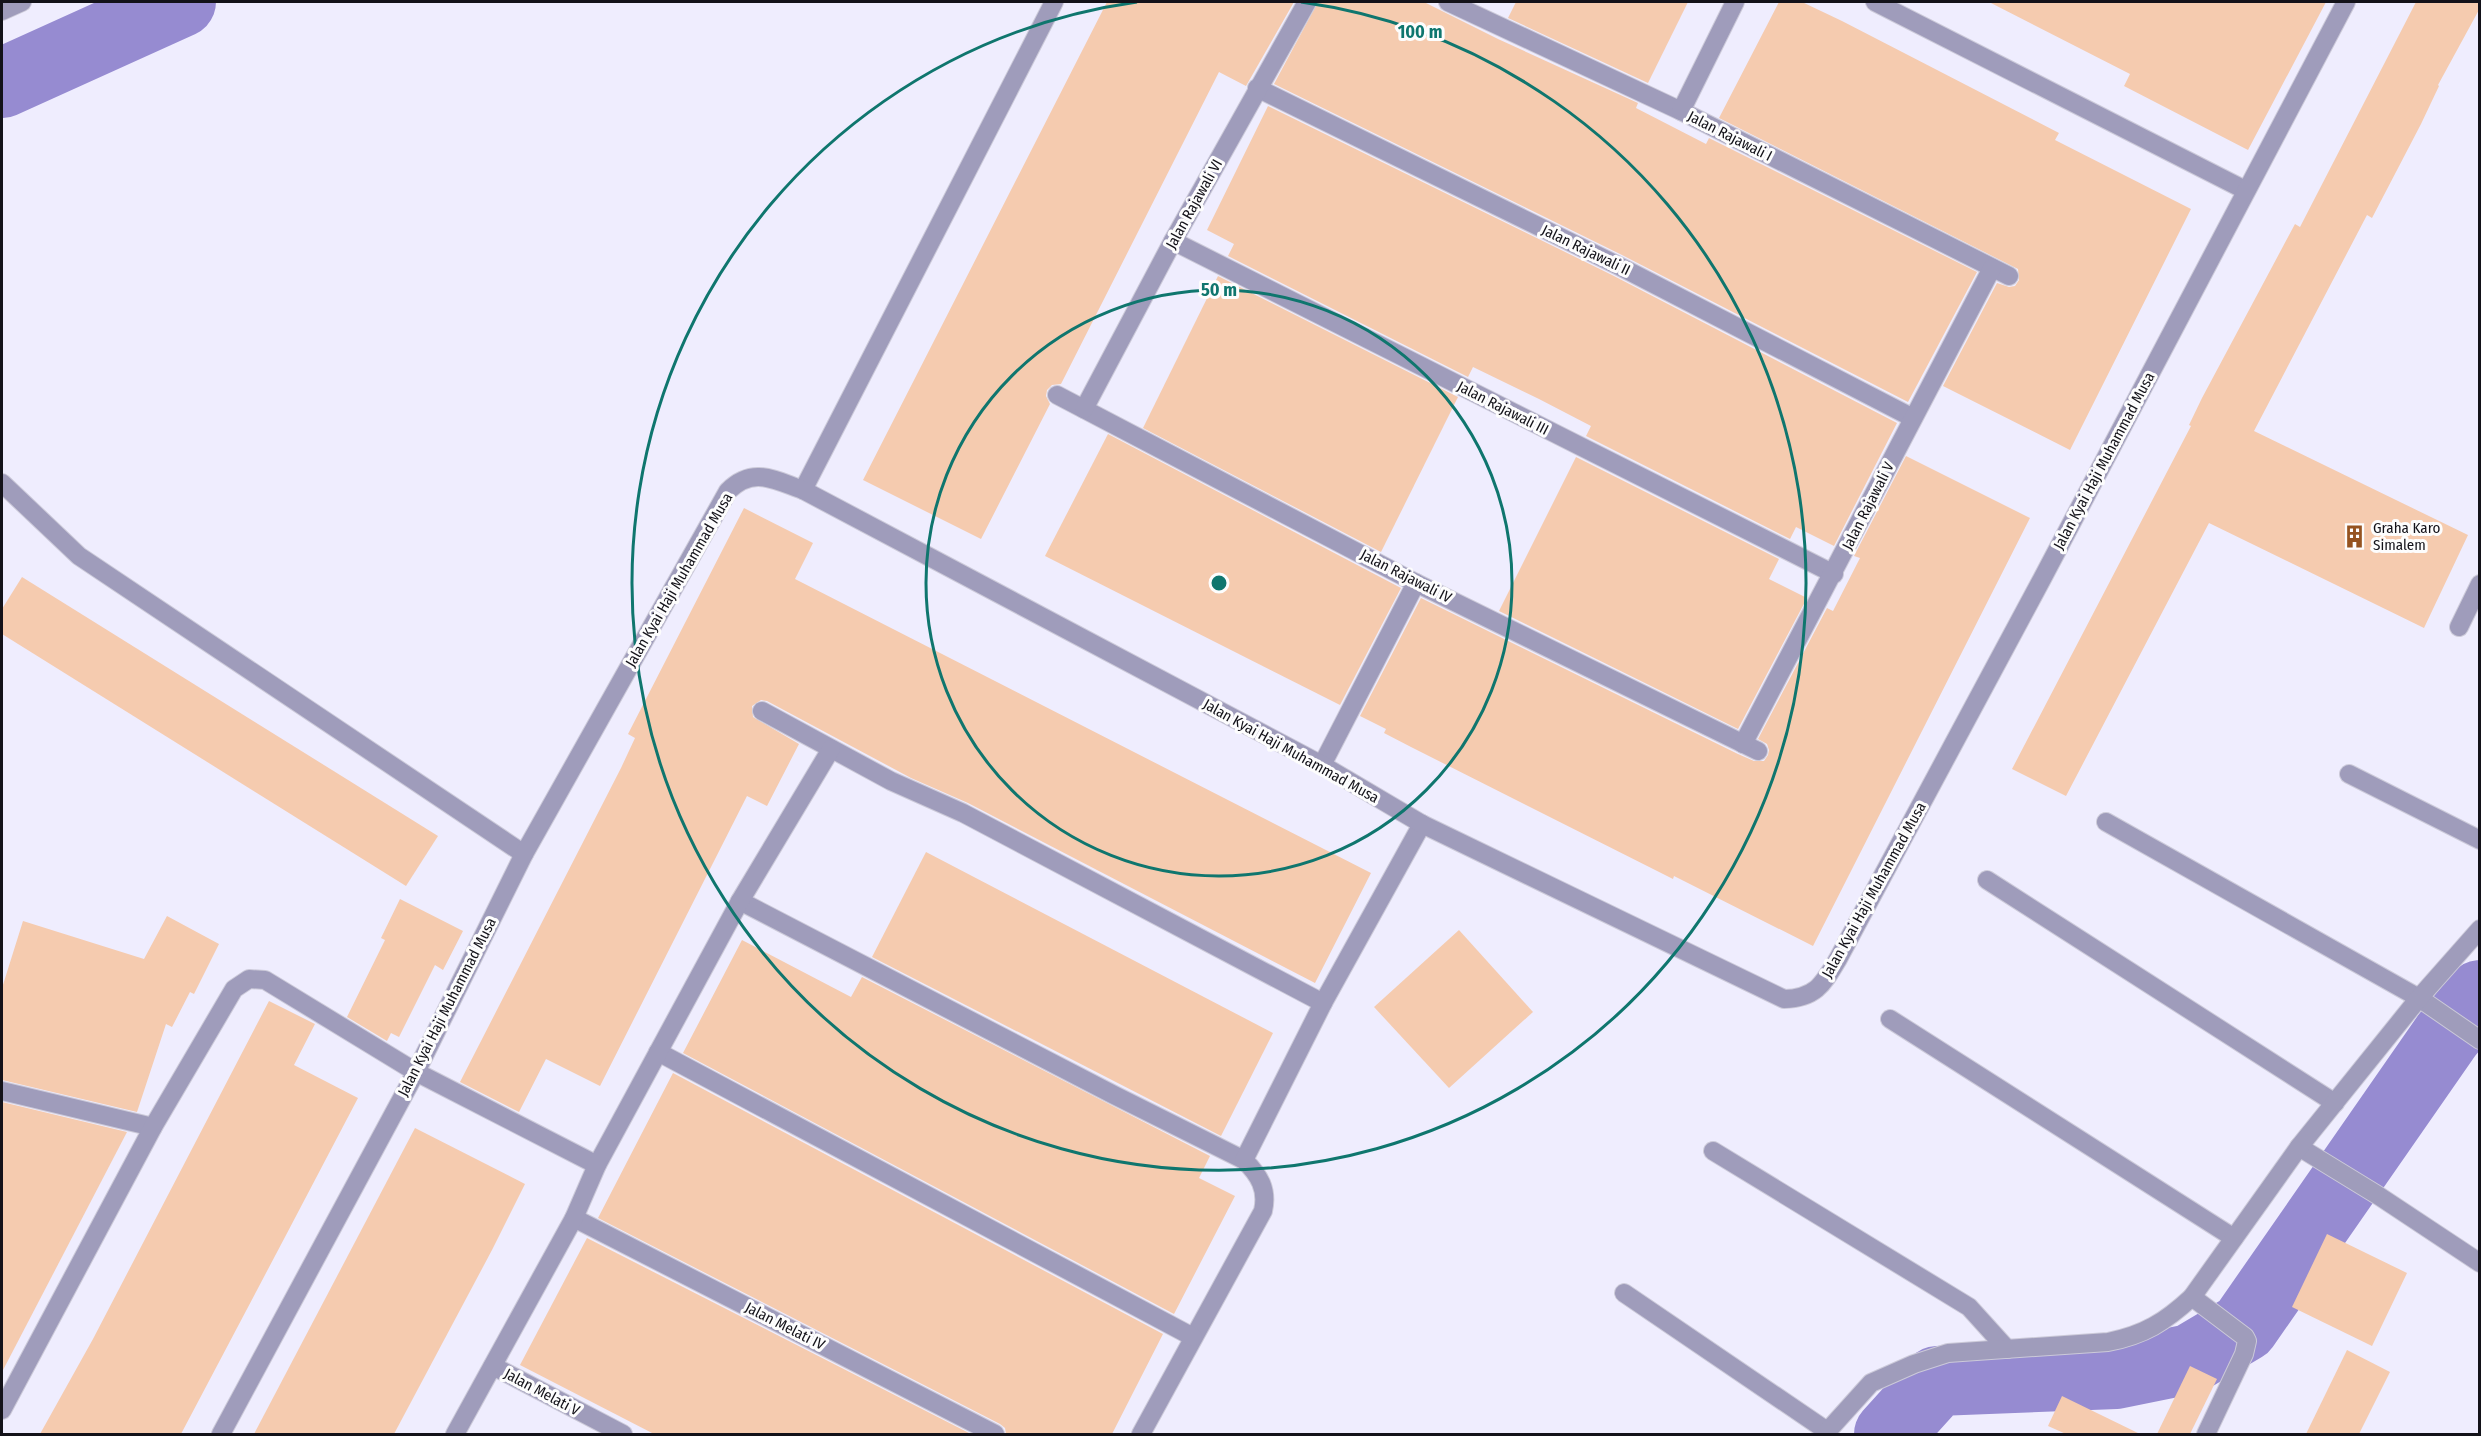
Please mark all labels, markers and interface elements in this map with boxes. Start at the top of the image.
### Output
text: 100 m [1398,21,1442,43]
street label: Jalan Rajawali I [1685,107,1775,165]
street label: Jalan Rajawali VI [1162,156,1226,252]
street label: Jalan Rajawali II [1539,221,1633,279]
text: 50 m [1201,279,1237,301]
street label: Jalan Kyai Haji Muhammad Musa [2050,369,2158,553]
street label: Jalan Rajawali III [1454,377,1552,439]
street label: Jalan Rajawali V [1838,459,1898,553]
street label: Jalan Kyai Haji Muhammad Musa [622,490,736,670]
place label: Graha Karo Simalem [2373,519,2440,554]
building icon: Graha Karo Simalem [2342,524,2368,550]
street label: Jalan Rajawali IV [1357,545,1455,607]
centre of rings [1209,573,1229,593]
street label: Jalan Kyai Haji Muhammad Musa [1200,695,1382,807]
street label: Jalan Kyai Haji Muhammad Musa [1818,799,1930,981]
street label: Jalan Kyai Haji Muhammad Musa [394,915,500,1099]
street label: Jalan Melati IV [742,1298,828,1354]
street label: Jalan Melati V [501,1365,583,1420]

